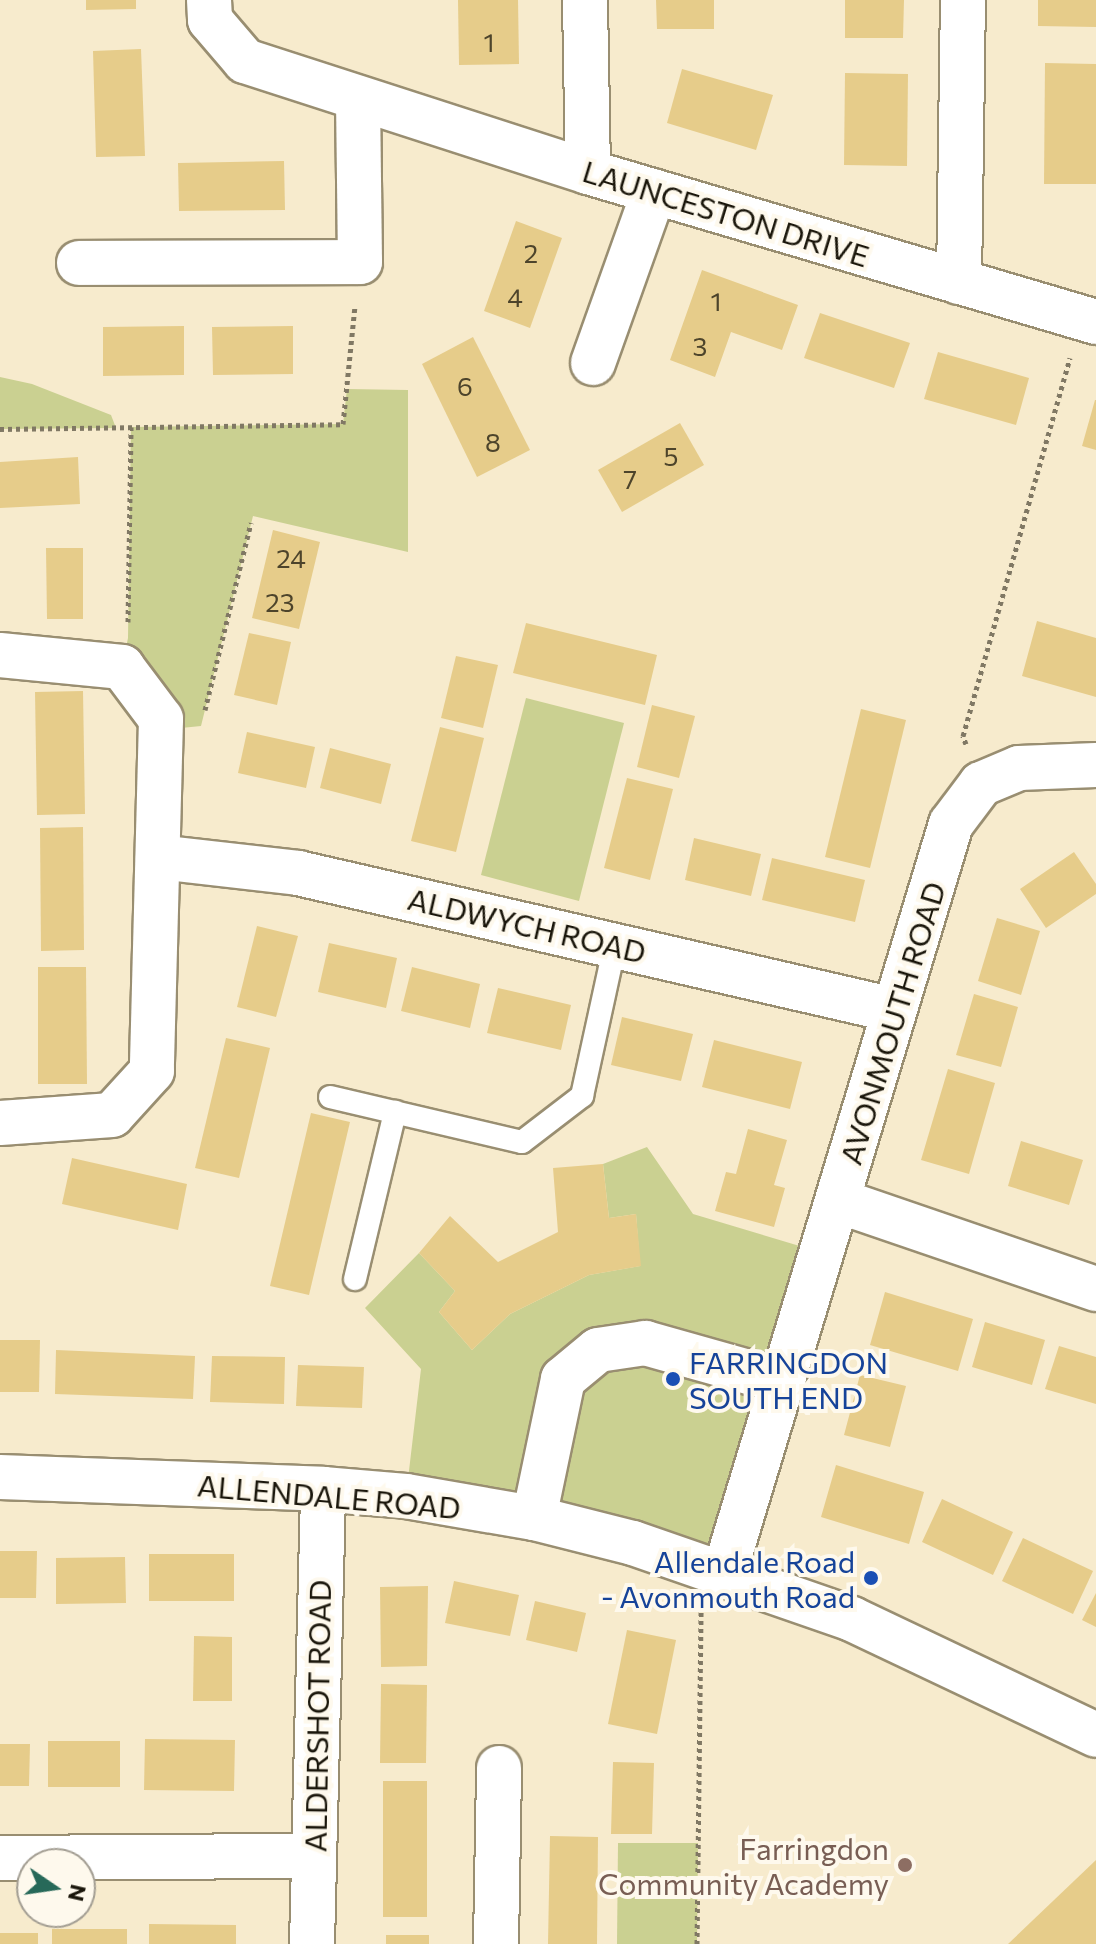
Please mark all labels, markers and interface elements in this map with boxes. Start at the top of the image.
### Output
house number: 1 [483,26,495,58]
street label: LAUNCESTON DRIVE [579,152,873,274]
house number: 2 [524,237,538,269]
house number: 4 [507,281,523,313]
house number: 1 [710,285,722,317]
house number: 3 [693,330,707,362]
house number: 6 [457,370,473,402]
house number: 8 [485,426,501,458]
house number: 5 [664,440,678,472]
house number: 7 [623,463,637,495]
house number: 24 [276,542,306,574]
house number: 23 [265,586,295,618]
street label: AVONMOUTH ROAD [832,877,952,1169]
street label: ALDWYCH ROAD [404,880,650,970]
place label: FARRINGDON SOUTH END [689,1344,888,1414]
marker: FARRINGDON SOUTH END [664,1370,682,1388]
street label: ALLENDALE ROAD [196,1467,462,1525]
place label: Allendale Road - Avonmouth Road [601,1543,855,1614]
marker: Allendale Road - Avonmouth Road [862,1569,880,1587]
street label: ALDERSHOT ROAD [297,1579,337,1853]
place label: Farringdon Community Academy [598,1830,889,1900]
north arrow [16,1848,96,1928]
marker: Farringdon Community Academy [896,1856,914,1874]
text: N [63,1882,93,1904]

